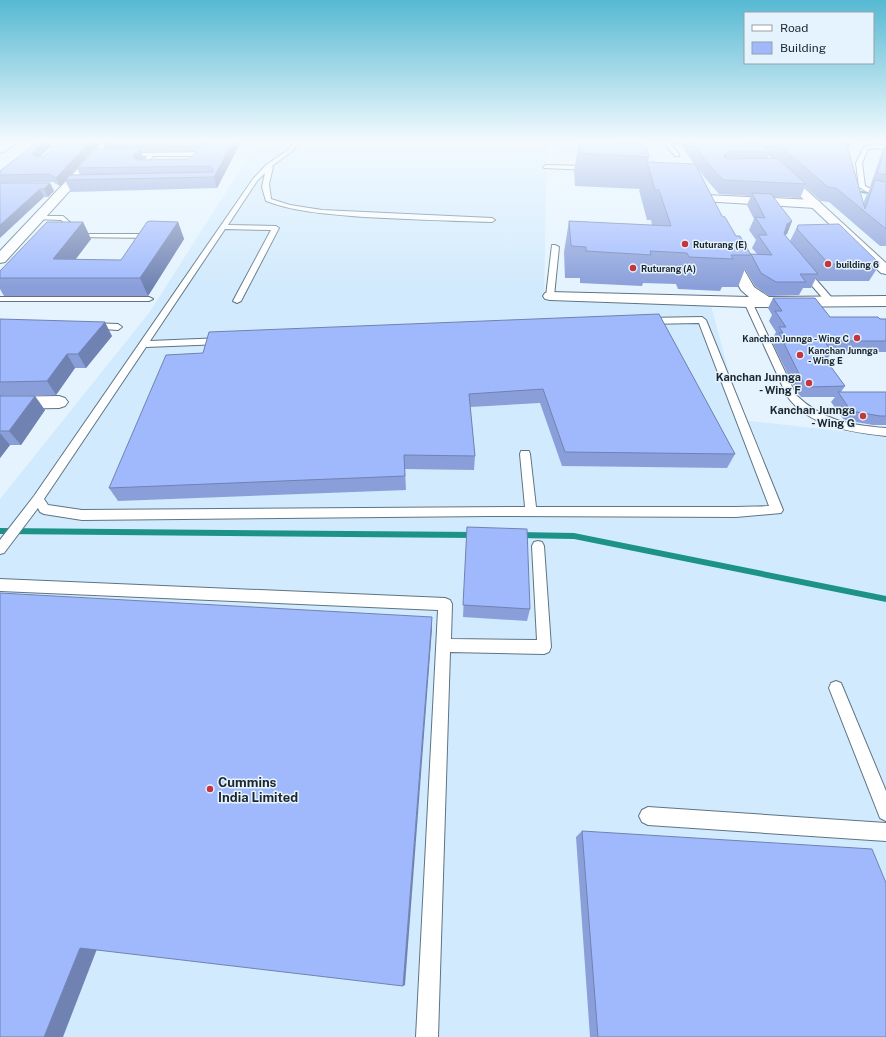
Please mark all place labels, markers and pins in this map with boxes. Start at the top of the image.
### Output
marker: Ruturang (E) [680,239,690,249]
place label: Ruturang (E) [693,239,747,250]
marker: building 6 [823,259,833,269]
place label: building 6 [836,259,879,270]
marker: Ruturang (A) [628,263,638,273]
place label: Ruturang (A) [641,263,696,274]
place label: Kanchan Junnga - Wing C [742,333,850,344]
marker: Kanchan Junnga - Wing C [852,333,862,343]
place label: Kanchan Junnga - Wing E [808,345,878,366]
marker: Kanchan Junnga - Wing E [795,350,805,360]
place label: Kanchan Junnga - Wing F [716,371,801,396]
marker: Kanchan Junnga - Wing F [804,378,814,388]
place label: Kanchan Junnga - Wing G [770,404,855,429]
marker: Kanchan Junnga - Wing G [858,411,868,421]
place label: Cummins India Limited [218,775,298,805]
marker: Cummins India Limited [205,784,215,794]

